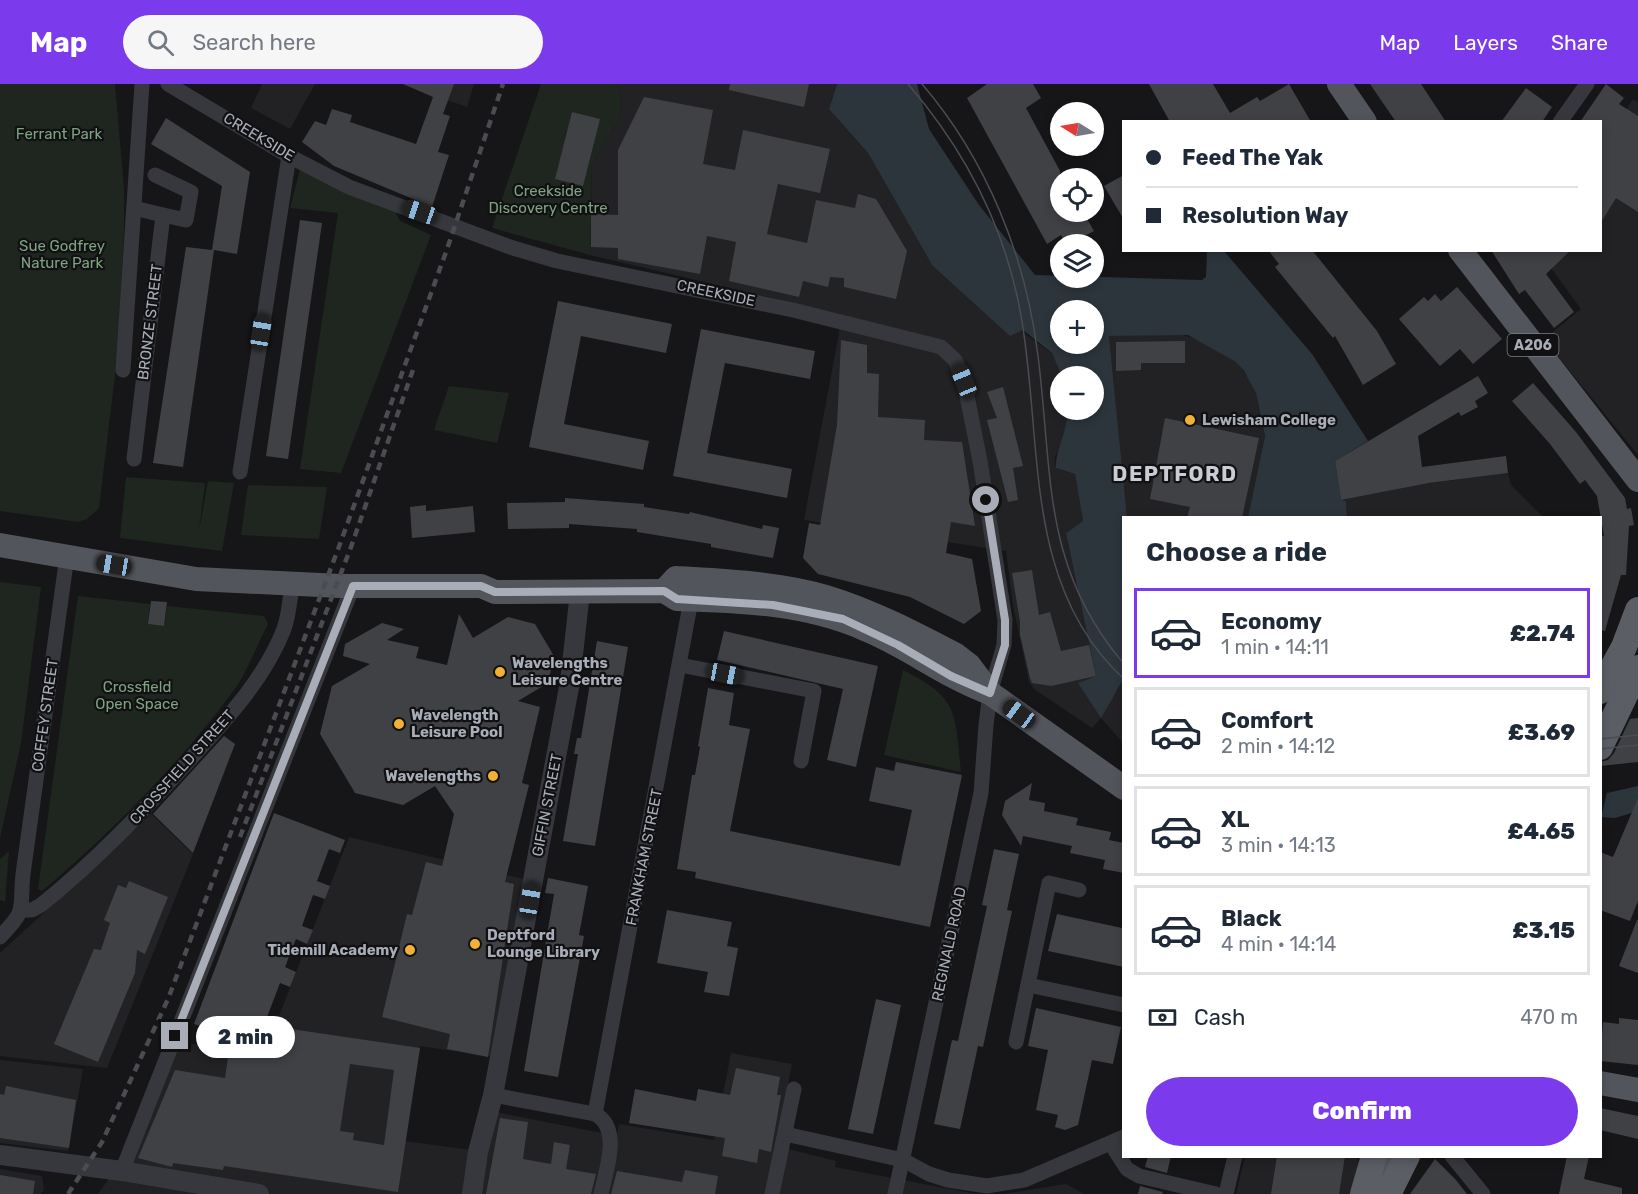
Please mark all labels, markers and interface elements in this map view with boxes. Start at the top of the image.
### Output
search box [123,15,543,69]
text: Map [30,26,87,59]
icon: search [144,26,177,59]
text: Search here [192,29,316,56]
text: Map [1379,30,1420,55]
text: Layers [1453,30,1518,55]
text: Share [1551,30,1608,55]
north arrow [1050,102,1104,156]
map controls [1050,102,1104,420]
street label: CREEKSIDE [220,109,298,165]
park label: Ferrant Park [16,125,102,143]
text: Feed The Yak [1182,144,1323,171]
button: locate [1050,168,1104,222]
park label: Creekside Discovery Centre [488,182,608,217]
car [400,198,440,226]
text: Resolution Way [1182,202,1348,229]
button: layers [1050,234,1104,288]
park label: Sue Godfrey Nature Park [19,237,105,272]
street label: BRONZE STREET [134,263,166,381]
street label: CREEKSIDE [675,276,757,310]
button: + [1050,300,1104,354]
car [249,313,273,351]
road number: A206 [1508,334,1558,356]
car [949,361,979,401]
button: − [1050,366,1104,420]
place label: Lewisham College [1202,411,1336,429]
marker: Lewisham College [1183,413,1197,427]
district label: DEPTFORD [1112,461,1238,486]
route start [972,486,999,513]
text: Choose a ride [1146,536,1327,568]
car [95,553,133,577]
icon: car [1149,606,1203,660]
text: Economy [1221,608,1322,635]
text: £2.74 [1510,620,1575,647]
text: 1 min · 14:11 [1221,635,1329,659]
place label: Wavelengths Leisure Centre [512,654,623,689]
street label: COFFEY STREET [28,657,62,773]
car [706,662,744,686]
marker: Wavelengths Leisure Centre [493,665,507,679]
park label: Crossfield Open Space [95,678,179,713]
car [999,696,1039,732]
icon: car [1149,705,1203,759]
street label: CROSSFIELD STREET [126,706,238,828]
place label: Wavelength Leisure Pool [411,706,503,741]
text: Comfort [1221,707,1313,734]
marker: Wavelength Leisure Pool [392,717,406,731]
text: £3.69 [1508,719,1575,746]
text: 2 min · 14:12 [1221,734,1335,758]
street label: GIFFIN STREET [528,752,566,858]
place label: Wavelengths [385,767,481,785]
marker: Wavelengths [486,769,500,783]
street label: FRANKHAM STREET [622,787,666,927]
icon: car [1149,804,1203,858]
text: XL [1221,806,1249,833]
text: £4.65 [1507,818,1575,845]
text: 3 min · 14:13 [1221,833,1336,857]
car [518,881,542,919]
street label: REGINALD ROAD [928,885,970,1003]
icon: car [1149,903,1203,957]
text: Black [1221,905,1282,932]
text: £3.15 [1512,917,1575,944]
place label: Deptford Lounge Library [487,926,600,961]
text: 4 min · 14:14 [1221,932,1337,956]
marker: Deptford Lounge Library [468,937,482,951]
place label: Tidemill Academy [267,941,398,959]
marker: Tidemill Academy [403,943,417,957]
icon: cash [1146,1001,1179,1034]
text: Cash [1194,1004,1245,1031]
text: 470 m [1520,1005,1578,1029]
callout: 2 min [196,1015,295,1057]
route end [161,1022,188,1049]
text: 2 min [218,1025,273,1049]
button: Confirm [1146,1077,1578,1146]

